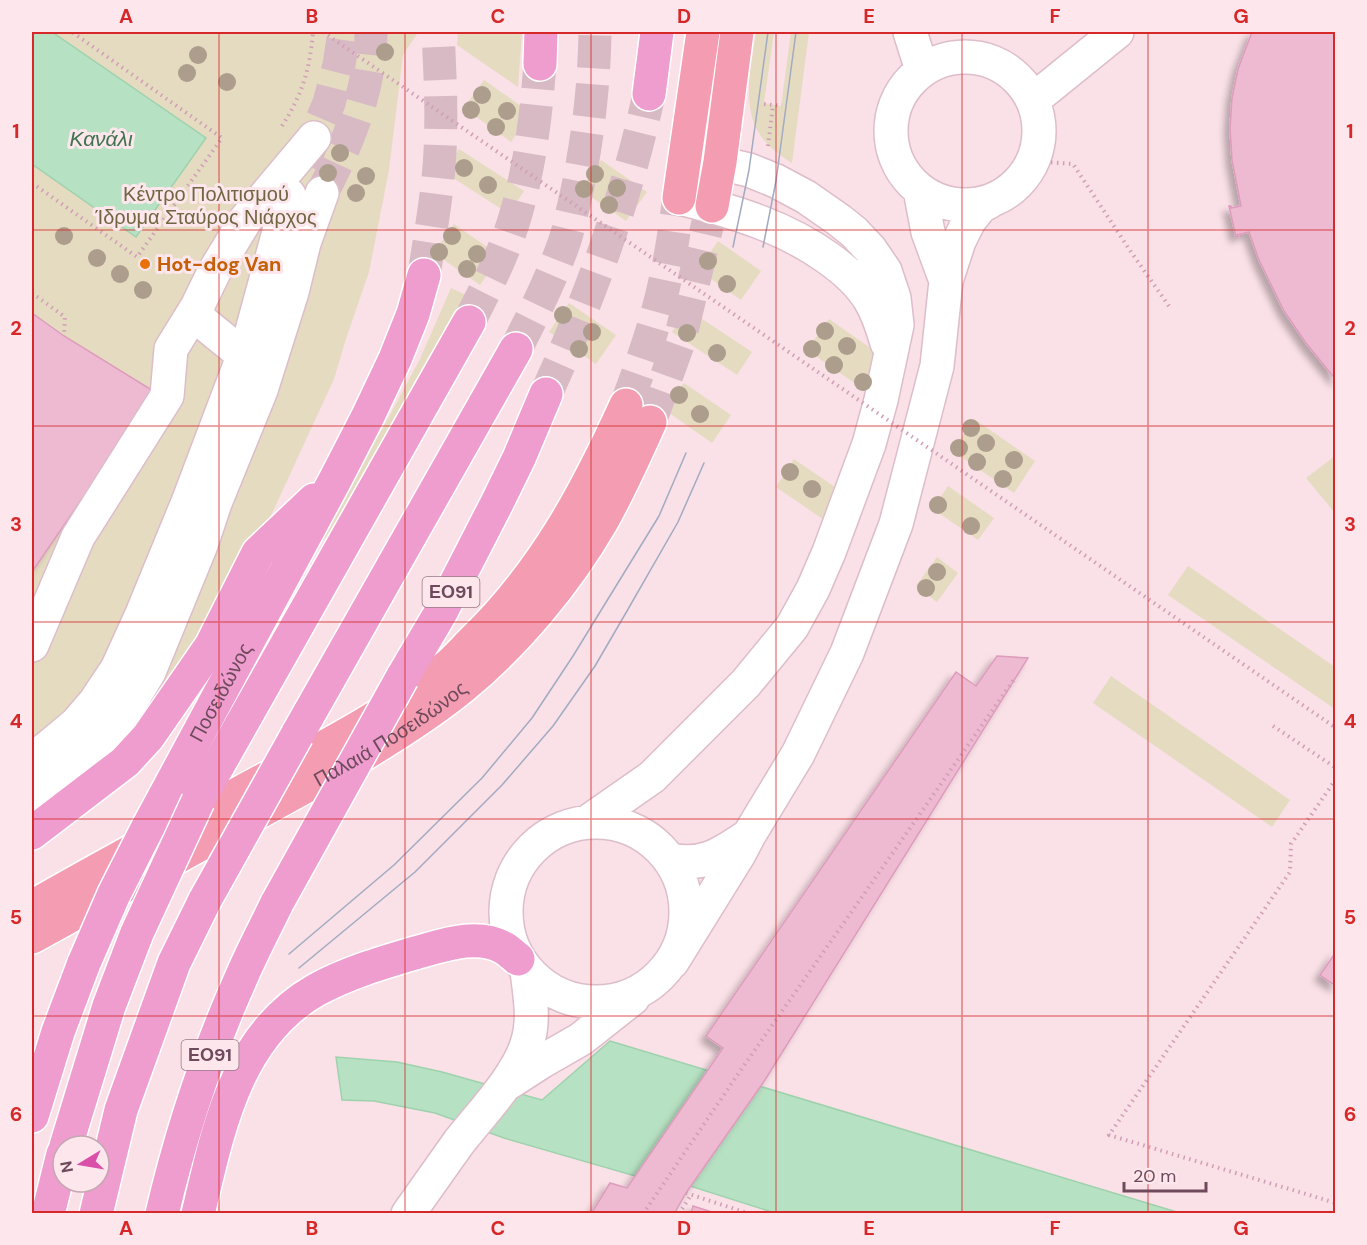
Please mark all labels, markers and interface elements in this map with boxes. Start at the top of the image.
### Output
text: A [119,3,133,29]
text: B [306,3,318,29]
text: C [491,3,505,29]
text: D [677,3,691,29]
text: E [863,3,875,29]
text: F [1049,3,1061,29]
text: G [1233,3,1249,29]
text: 1 [12,118,20,144]
text: 1 [1346,118,1354,144]
water label: Κανάλι [69,125,133,153]
park label: Κέντρο Πολιτισμού Ίδρυμα Σταύρος Νιάρχος [94,181,317,230]
place label: Hot-dog Van [157,251,281,277]
marker: Hot-dog Van [138,257,152,271]
text: 2 [10,315,22,341]
text: 2 [1344,315,1356,341]
text: 3 [10,511,22,537]
text: 3 [1344,511,1356,537]
road number: ΕΟ91 [422,577,480,607]
street label: Ποσειδώνος [183,638,258,746]
street label: Παλαιά Ποσειδώνος [309,675,473,792]
text: 4 [10,708,23,734]
text: 4 [1344,708,1357,734]
text: 5 [10,904,22,930]
text: 5 [1344,904,1356,930]
road number: ΕΟ91 [182,1040,238,1070]
text: 6 [10,1101,22,1127]
text: 6 [1344,1101,1356,1127]
north arrow [51,1134,111,1194]
scale bar [1124,1155,1206,1193]
text: N [55,1159,78,1174]
text: 20 m [1133,1164,1176,1188]
text: A [119,1215,133,1241]
text: B [306,1215,318,1241]
text: C [491,1215,505,1241]
text: D [677,1215,691,1241]
text: E [863,1215,875,1241]
text: F [1049,1215,1061,1241]
text: G [1233,1215,1249,1241]

